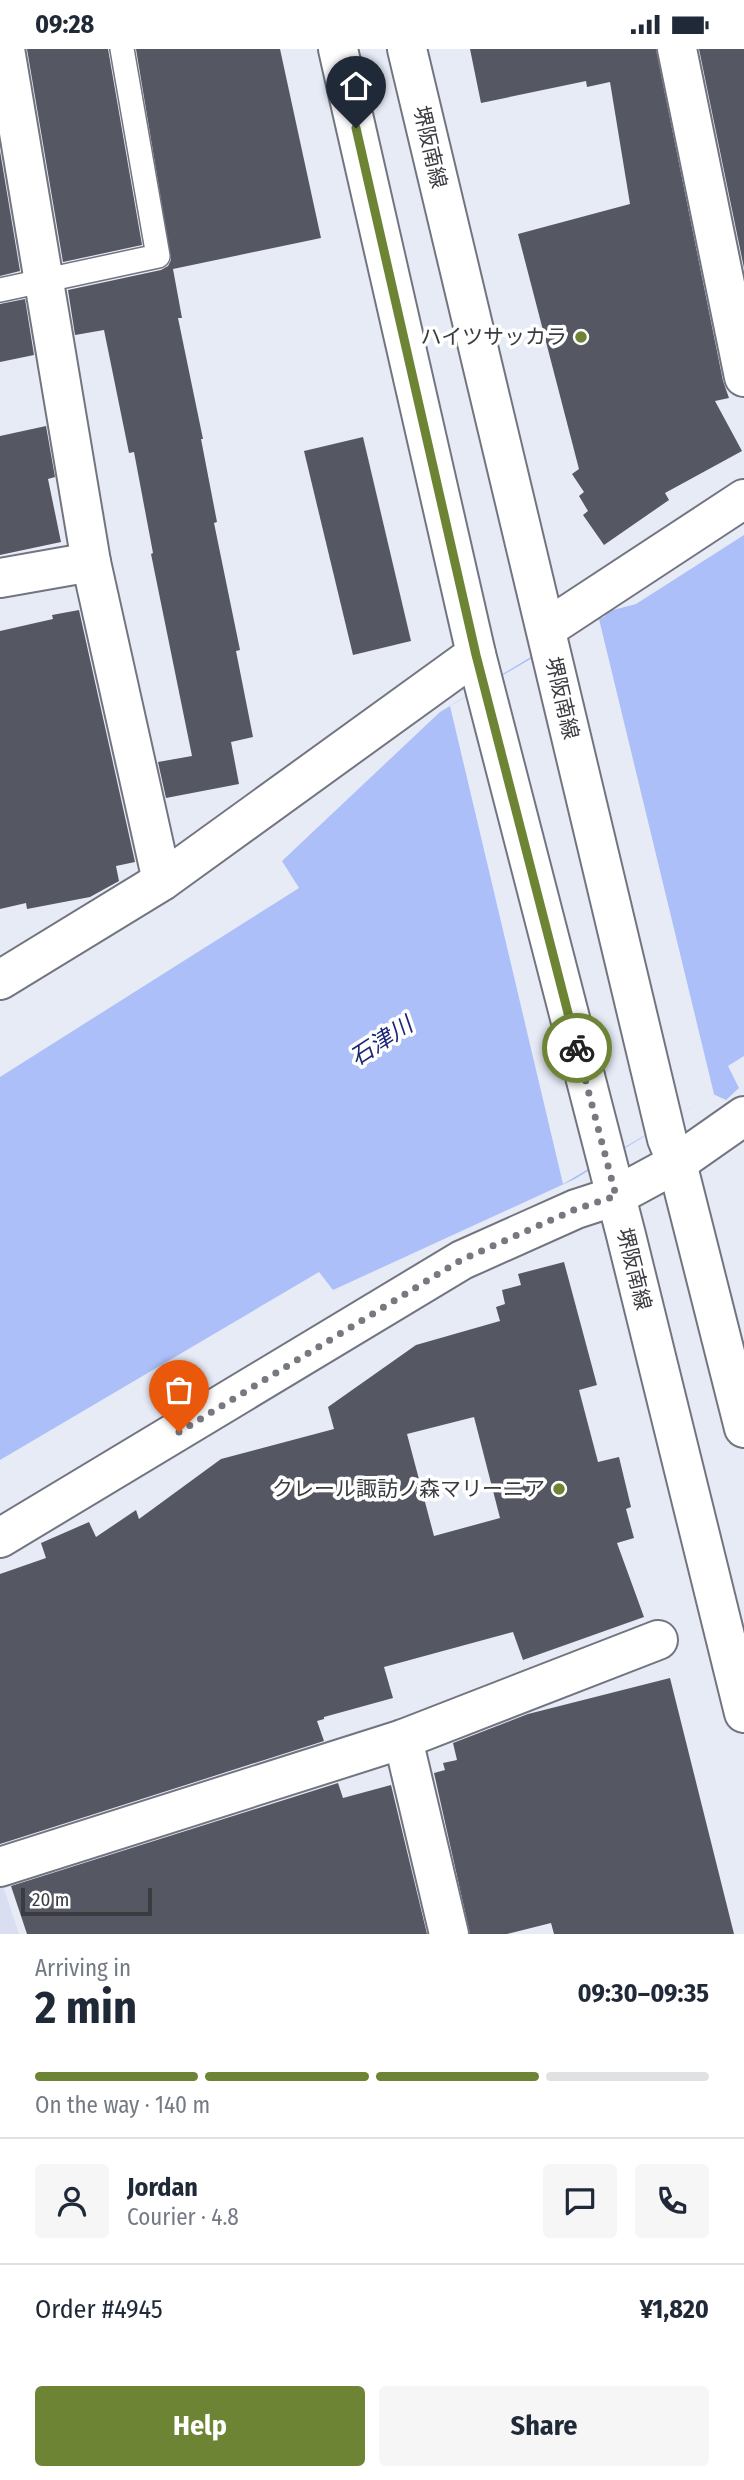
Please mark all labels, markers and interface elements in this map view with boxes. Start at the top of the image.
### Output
text: 09:28 [35,9,94,40]
pin [326,56,386,128]
icon: home [337,67,375,105]
street label: 堺阪南線 [408,103,452,191]
place label: ハイツサッカラ [420,324,567,350]
marker: ハイツサッカラ [573,329,589,345]
street label: 堺阪南線 [540,654,584,742]
water label: 石津川 [344,1009,420,1072]
courier [542,1013,612,1083]
icon: bike [558,1029,596,1067]
street label: 堺阪南線 [611,1225,657,1313]
pin [149,1360,209,1432]
icon: bag [160,1371,198,1409]
place label: クレール諏訪ノ森マリーニア [272,1476,545,1502]
marker: クレール諏訪ノ森マリーニア [551,1481,567,1497]
scale bar [21,1885,152,1917]
text: 20 m [32,1888,69,1911]
text: Arriving in [35,1954,131,1982]
text: 09:30–09:35 [577,1978,709,2009]
text: 2 min [35,1980,137,2035]
text: On the way · 140 m [35,2091,210,2119]
button: person [35,2164,109,2238]
button: chat [543,2164,617,2238]
button: phone [635,2164,709,2238]
text: Jordan [127,2172,198,2203]
text: Courier · 4.8 [127,2203,239,2231]
text: Order #4945 [35,2294,163,2325]
text: ¥1,820 [640,2294,709,2325]
button: Help [35,2386,365,2466]
button: Share [379,2386,709,2466]

